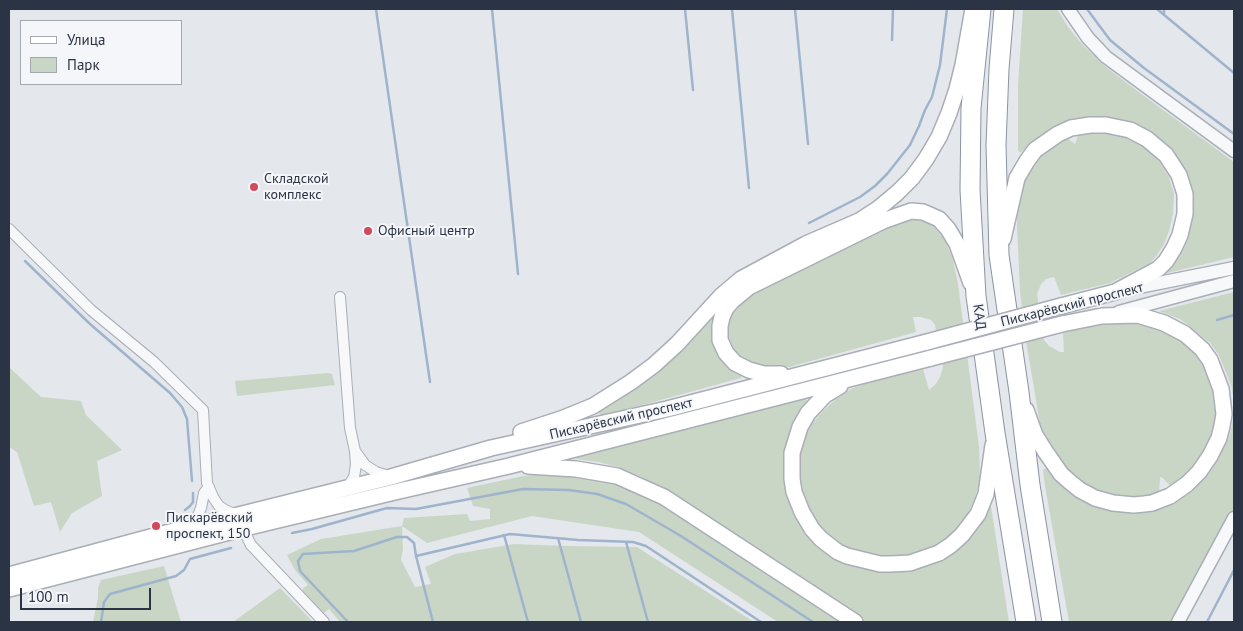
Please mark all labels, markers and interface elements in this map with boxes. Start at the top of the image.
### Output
legend [20,20,182,85]
text: Улица [67,30,105,49]
text: Парк [67,55,100,74]
place label: Складской комплекс [264,171,329,203]
marker: Складской комплекс [248,181,260,193]
place label: Офисный центр [378,223,475,239]
marker: Офисный центр [362,225,374,237]
street label: Пискарёвский проспект [999,279,1145,331]
street label: КАД [969,303,989,331]
street label: Пискарёвский проспект [548,394,694,444]
place label: Пискарёвский проспект, 150 [166,510,253,542]
marker: Пискарёвский проспект, 150 [150,520,162,532]
scale bar [22,578,154,610]
text: 100 m [28,587,69,606]

